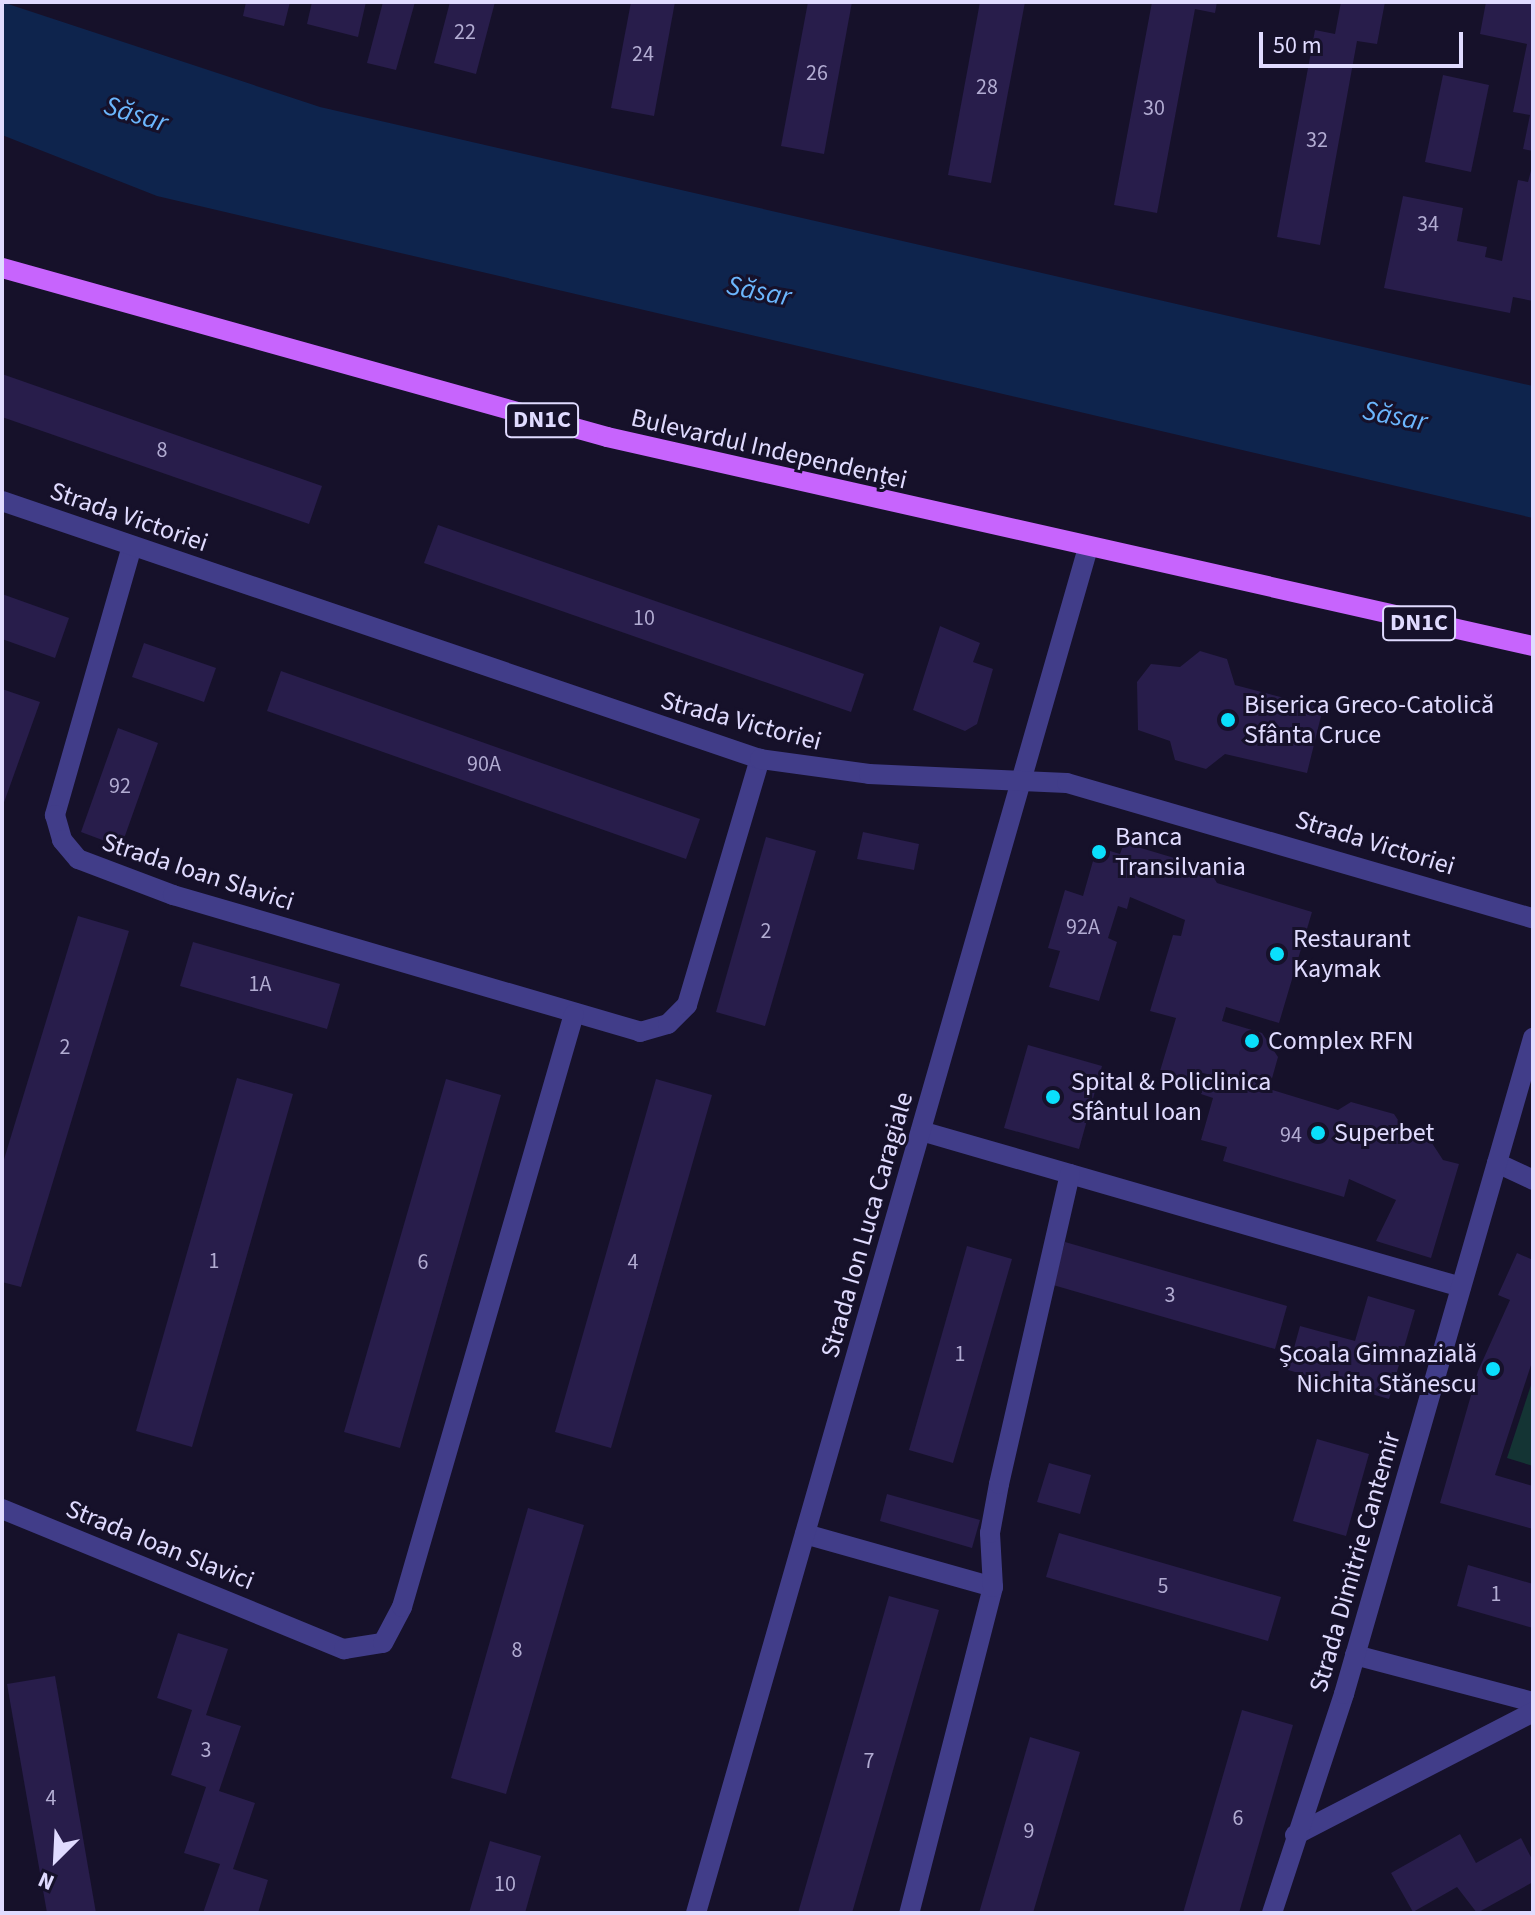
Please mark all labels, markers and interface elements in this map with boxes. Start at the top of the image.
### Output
scale bar [1263,16,1467,66]
house number: 22 [454,20,476,46]
text: 50 m [1273,28,1322,63]
house number: 24 [632,42,654,68]
house number: 26 [806,61,828,87]
house number: 28 [976,75,998,101]
water label: Săsar [100,88,172,140]
house number: 30 [1143,96,1165,122]
house number: 32 [1306,128,1328,154]
house number: 34 [1417,212,1439,238]
water label: Săsar [724,268,794,314]
water label: Săsar [1360,393,1430,439]
road number: DN1C [504,400,580,440]
street label: Bulevardul Independenței [628,402,910,496]
house number: 8 [157,438,167,464]
street label: Strada Victoriei [46,475,212,559]
road number: DN1C [1381,603,1457,643]
house number: 10 [633,606,655,632]
street label: Strada Victoriei [657,685,825,757]
place label: Biserica Greco-Catolică Sfânta Cruce [1244,689,1494,750]
marker: Biserica Greco-Catolică Sfânta Cruce [1219,711,1237,729]
house number: 90A [467,752,501,778]
house number: 92 [109,774,131,800]
street label: Strada Victoriei [1292,804,1458,882]
place label: Banca Transilvania [1115,821,1246,882]
street label: Strada Ioan Slavici [98,826,298,918]
marker: Banca Transilvania [1090,843,1108,861]
house number: 92A [1066,915,1100,941]
house number: 2 [761,919,771,945]
place label: Restaurant Kaymak [1293,923,1411,984]
marker: Restaurant Kaymak [1268,945,1286,963]
house number: 1A [249,972,271,998]
place label: Complex RFN [1268,1025,1414,1057]
marker: Complex RFN [1243,1032,1261,1050]
house number: 2 [60,1035,70,1061]
place label: Spital & Policlinica Sfântul Ioan [1071,1066,1271,1128]
marker: Spital & Policlinica Sfântul Ioan [1042,1086,1064,1108]
street label: Strada Ion Luca Caragiale [814,1089,920,1361]
place label: Superbet [1334,1117,1434,1149]
house number: 94 [1280,1123,1302,1149]
marker: Superbet [1309,1124,1327,1142]
house number: 1 [209,1249,219,1275]
house number: 6 [418,1250,428,1276]
house number: 4 [628,1250,638,1276]
house number: 3 [1165,1283,1175,1309]
place label: Școala Gimnazială Nichita Stănescu [1278,1338,1477,1400]
house number: 1 [955,1342,965,1368]
marker: Școala Gimnazială Nichita Stănescu [1484,1360,1502,1378]
street label: Strada Dimitrie Cantemir [1303,1428,1407,1696]
street label: Strada Ioan Slavici [62,1493,258,1597]
house number: 5 [1158,1574,1168,1600]
house number: 1 [1491,1582,1501,1608]
house number: 8 [512,1638,522,1664]
house number: 3 [201,1738,211,1764]
house number: 7 [864,1749,874,1775]
house number: 4 [46,1786,56,1812]
house number: 6 [1233,1806,1243,1832]
north arrow [16,1819,96,1899]
house number: 9 [1024,1819,1034,1845]
text: N [33,1863,59,1899]
house number: 10 [494,1872,516,1898]

